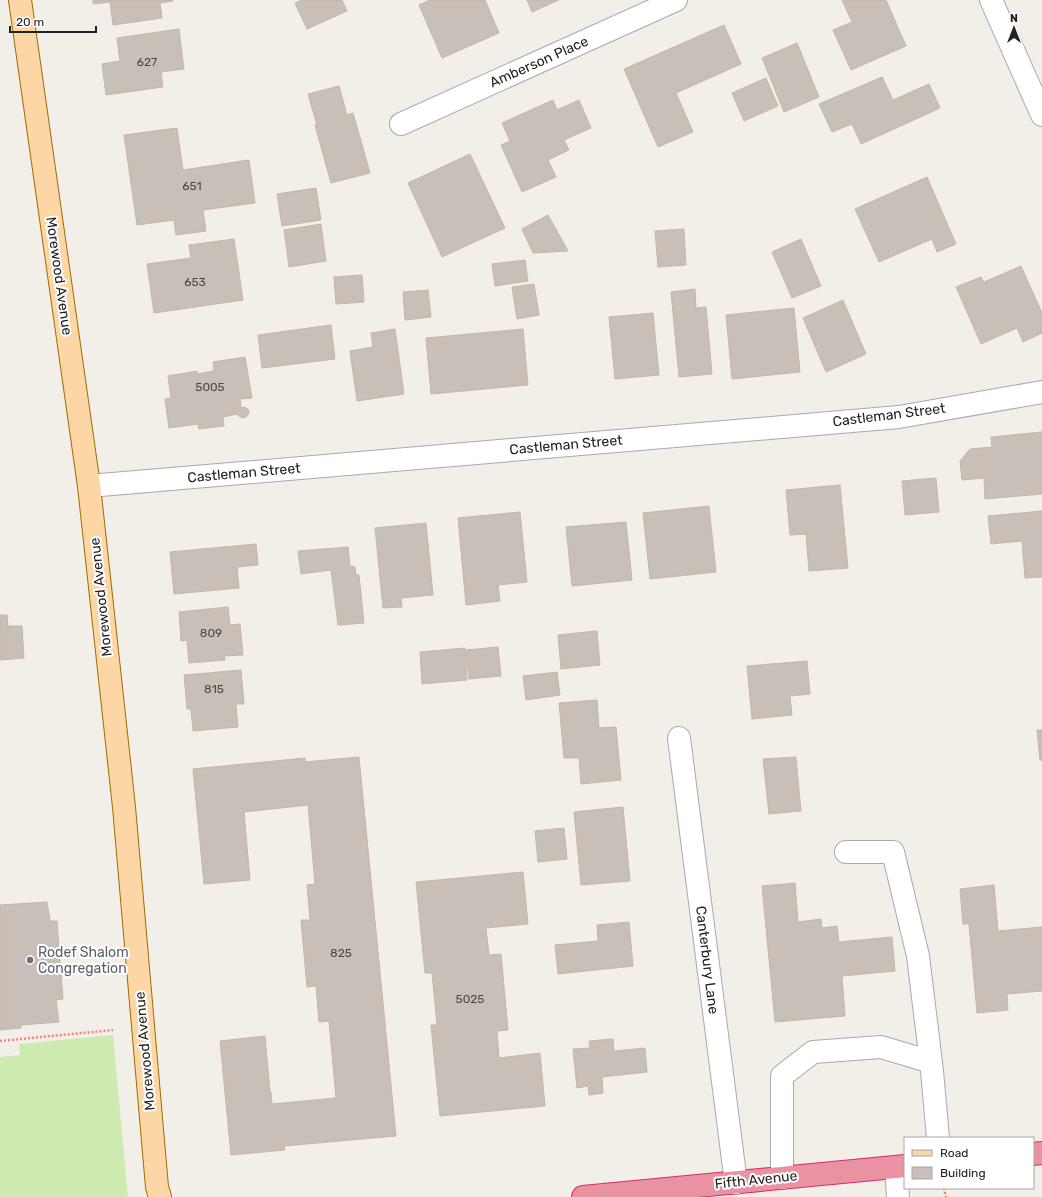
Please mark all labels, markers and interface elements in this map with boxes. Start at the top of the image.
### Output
scale bar [10,8,96,34]
north arrow [994,8,1034,48]
text: N [1010,12,1018,25]
text: 20 m [16,15,44,29]
street label: Amberson Place [487,33,591,91]
house number: 627 [137,55,157,69]
house number: 651 [182,179,202,193]
street label: Morewood Avenue [42,216,76,337]
house number: 653 [184,275,206,289]
house number: 5005 [195,380,225,394]
street label: Castleman Street [832,400,947,430]
street label: Castleman Street [509,432,624,458]
street label: Castleman Street [187,460,302,486]
street label: Morewood Avenue [86,537,116,657]
house number: 809 [200,626,222,640]
house number: 815 [204,682,224,696]
street label: Canterbury Lane [692,905,722,1015]
place label: Rodef Shalom Congregation [38,944,129,977]
house number: 825 [330,946,352,960]
marker: Rodef Shalom Congregation [25,955,35,965]
street label: Morewood Avenue [131,991,159,1111]
house number: 5025 [456,992,484,1006]
legend [904,1137,1034,1189]
text: Road [940,1146,968,1160]
text: Building [940,1166,986,1180]
street label: Fifth Avenue [714,1167,798,1193]

